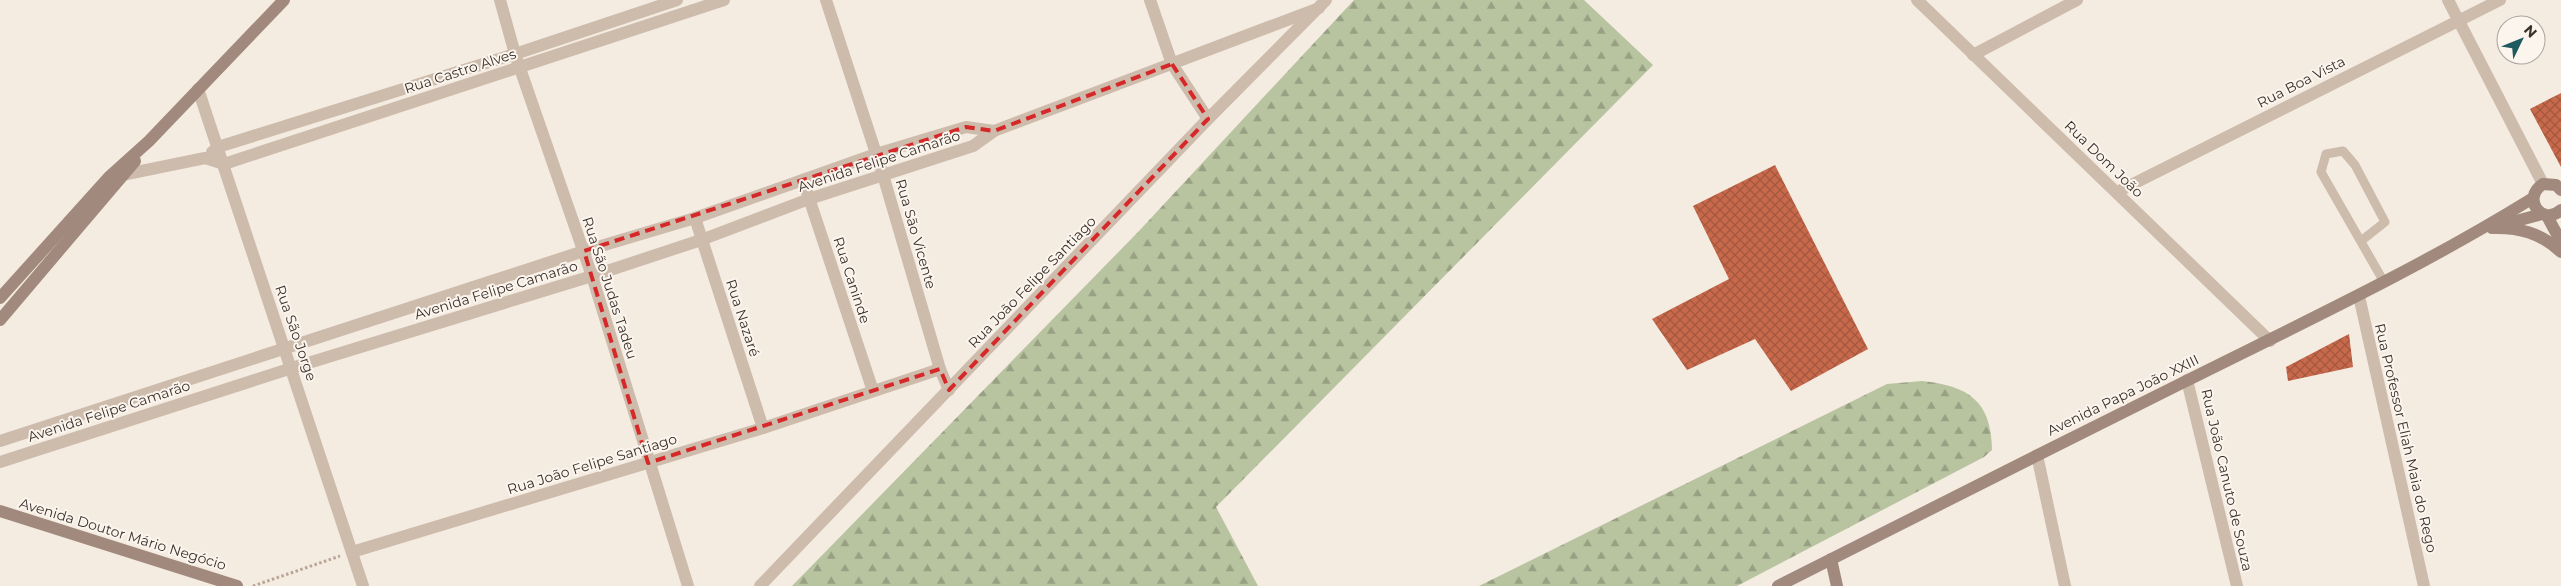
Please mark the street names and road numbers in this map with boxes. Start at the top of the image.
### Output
street label: Rua Castro Alves [402,44,518,98]
street label: Rua Boa Vista [2254,52,2348,112]
street label: Rua Dom João [2061,117,2147,201]
street label: Avenida Felipe Camarão [796,126,963,196]
street label: Rua São Vicente [892,177,940,291]
street label: Rua João Felipe Santiago [964,212,1100,352]
street label: Rua São Judas Tadeu [578,215,642,361]
street label: Rua Caninde [830,234,874,326]
street label: Avenida Felipe Camarão [412,257,580,323]
street label: Rua Nazaré [722,277,764,359]
street label: Rua São Jorge [271,283,321,383]
street label: Rua Professor Eliah Maia do Rego [2371,322,2441,555]
street label: Avenida Papa João XXIII [2044,350,2202,440]
street label: Avenida Felipe Camarão [26,376,193,446]
street label: Rua João Canuto de Souza [2197,387,2257,573]
street label: Rua João Felipe Santiago [505,430,679,498]
street label: Avenida Doutor Mário Negócio [17,494,229,574]

